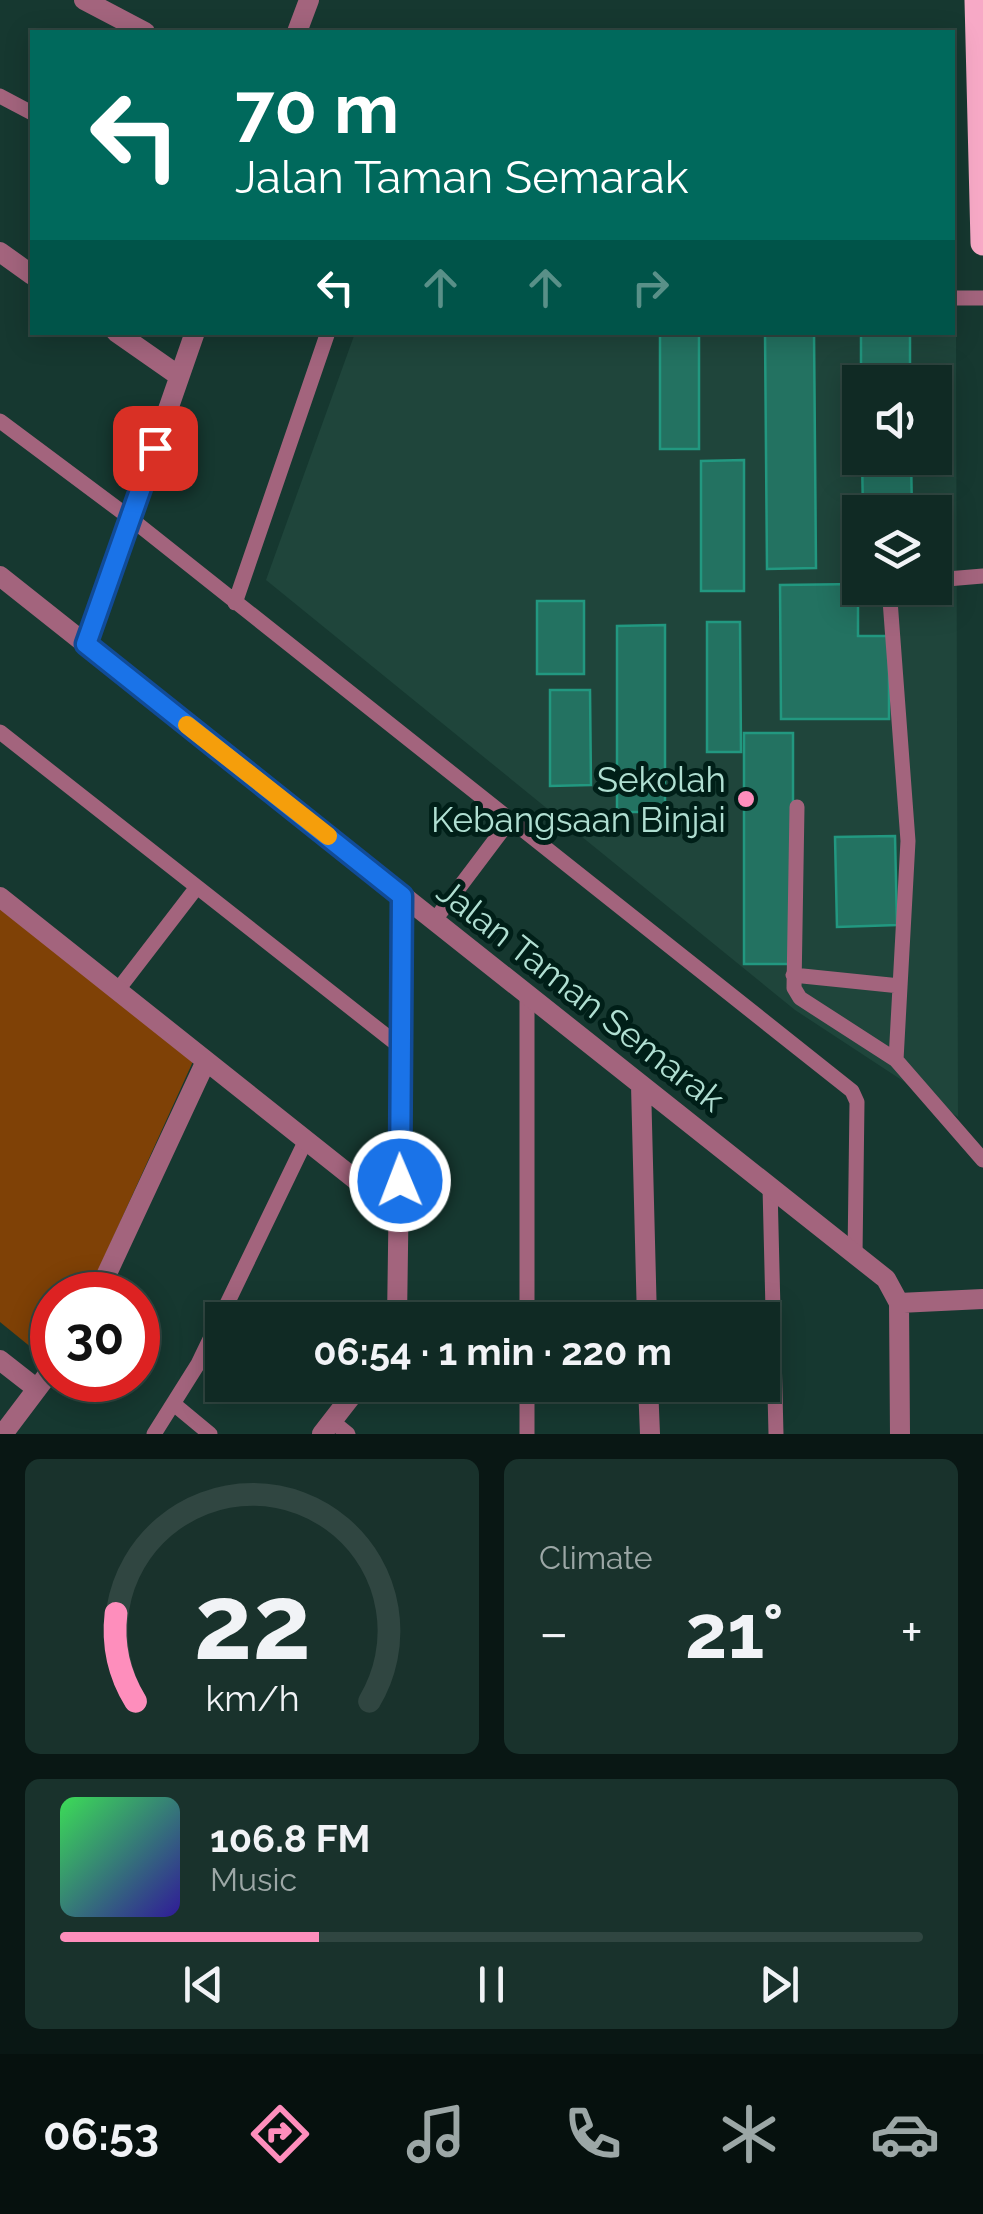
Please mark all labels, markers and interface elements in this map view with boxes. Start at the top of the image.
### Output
text: 70 m [235,67,399,149]
icon: left [70,70,200,200]
text: Jalan Taman Semarak [235,151,689,204]
icon: left [308,260,363,315]
icon: ahead [413,260,468,315]
icon: ahead [518,260,573,315]
icon: right [623,260,678,315]
map controls [842,365,952,605]
button: sound [842,365,952,475]
pin [113,406,198,491]
icon: arrive [128,421,183,476]
button: layers [842,495,952,605]
place label: Sekolah Kebangsaan Binjai [431,759,726,840]
marker: Sekolah Kebangsaan Binjai [735,788,757,810]
street label: Jalan Taman Semarak [429,870,733,1120]
position arrow [348,1129,452,1233]
speed limit sign: 30 [30,1272,160,1402]
text: 06:54 · 1 min · 220 m [313,1329,672,1374]
text: Climate [539,1539,653,1576]
text: 22 [193,1561,311,1683]
text: 21° [685,1587,784,1676]
text: − [539,1600,569,1665]
text: + [900,1600,923,1665]
text: km/h [205,1677,299,1719]
text: 106.8 FM [210,1816,370,1861]
text: Music [210,1861,297,1898]
icon: previous [176,1957,231,2012]
icon: pause [464,1957,519,2012]
icon: next [752,1957,807,2012]
icon: directions [245,2099,315,2169]
icon: music [401,2099,471,2169]
icon: phone [558,2099,628,2169]
icon: climate [714,2099,784,2169]
icon: car [870,2099,940,2169]
text: 06:53 [43,2108,159,2161]

